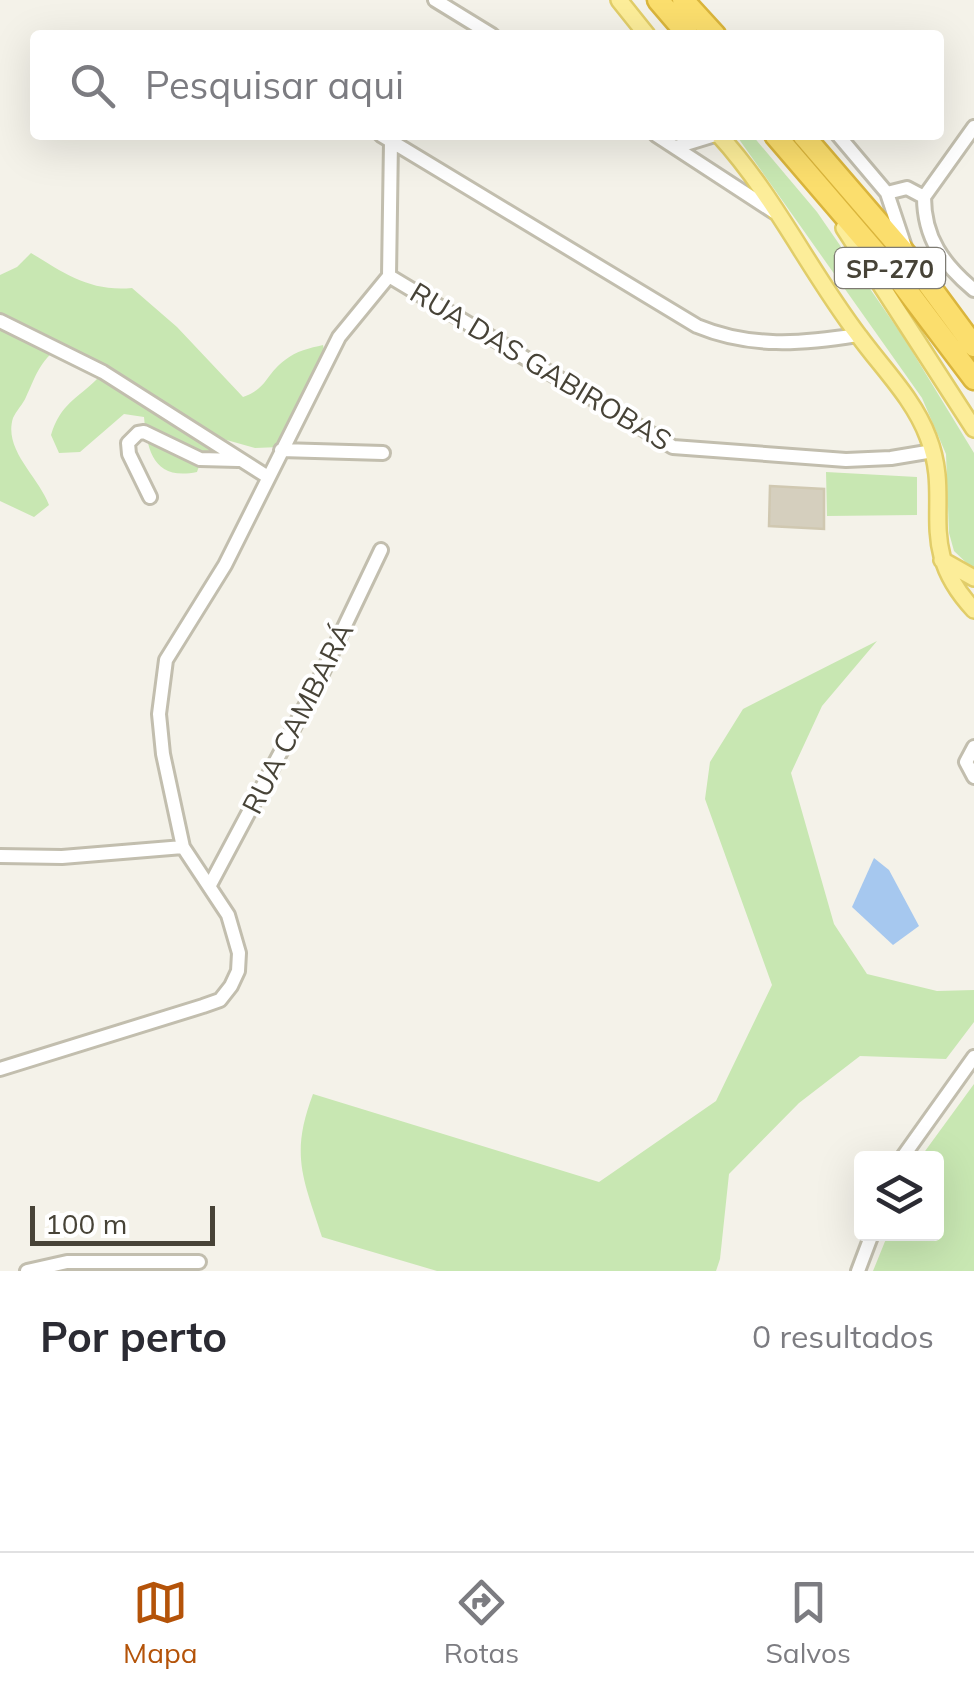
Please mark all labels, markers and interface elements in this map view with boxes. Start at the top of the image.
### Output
search box [30,30,944,140]
icon: search [65,58,120,113]
text: Pesquisar aqui [145,61,404,109]
road number: SP-270 [835,248,945,288]
street label: RUA DAS GABIROBAS [404,274,678,458]
street label: RUA CAMBARÁ [234,616,360,819]
map controls [854,1151,944,1241]
button: layers [854,1151,944,1241]
scale bar [30,1201,215,1246]
text: 100 m [45,1206,127,1241]
text: Por perto [40,1310,227,1363]
text: 0 resultados [752,1316,934,1356]
tab: Mapa [123,1575,198,1670]
tab: Rotas [444,1575,519,1670]
tab: Salvos [765,1575,851,1670]

